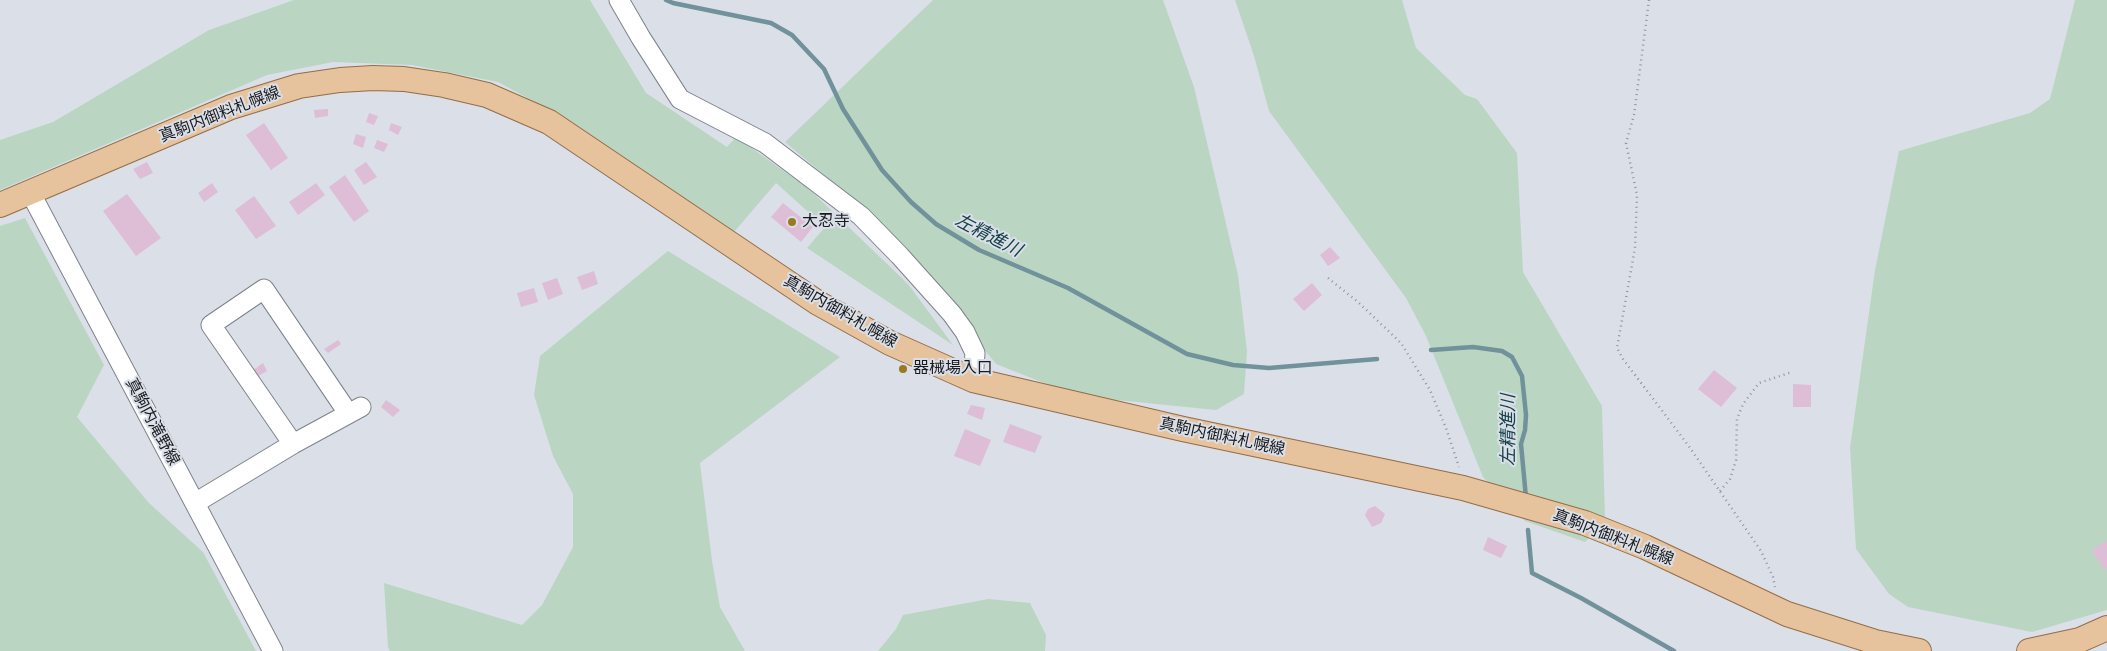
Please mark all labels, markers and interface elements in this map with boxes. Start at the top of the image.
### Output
street label: 真駒内御料札幌線 [157,83,283,147]
water label: 左精進川 [951,210,1025,262]
place label: 大忍寺 [802,212,850,232]
marker: 大忍寺 [786,216,798,228]
street label: 真駒内御料札幌線 [780,272,900,352]
place label: 器械場入口 [913,359,993,379]
marker: 器械場入口 [897,363,909,375]
street label: 真駒内滝野線 [121,375,183,469]
water label: 左精進川 [1498,394,1520,466]
street label: 真駒内御料札幌線 [1157,414,1287,460]
street label: 真駒内御料札幌線 [1550,506,1676,570]

